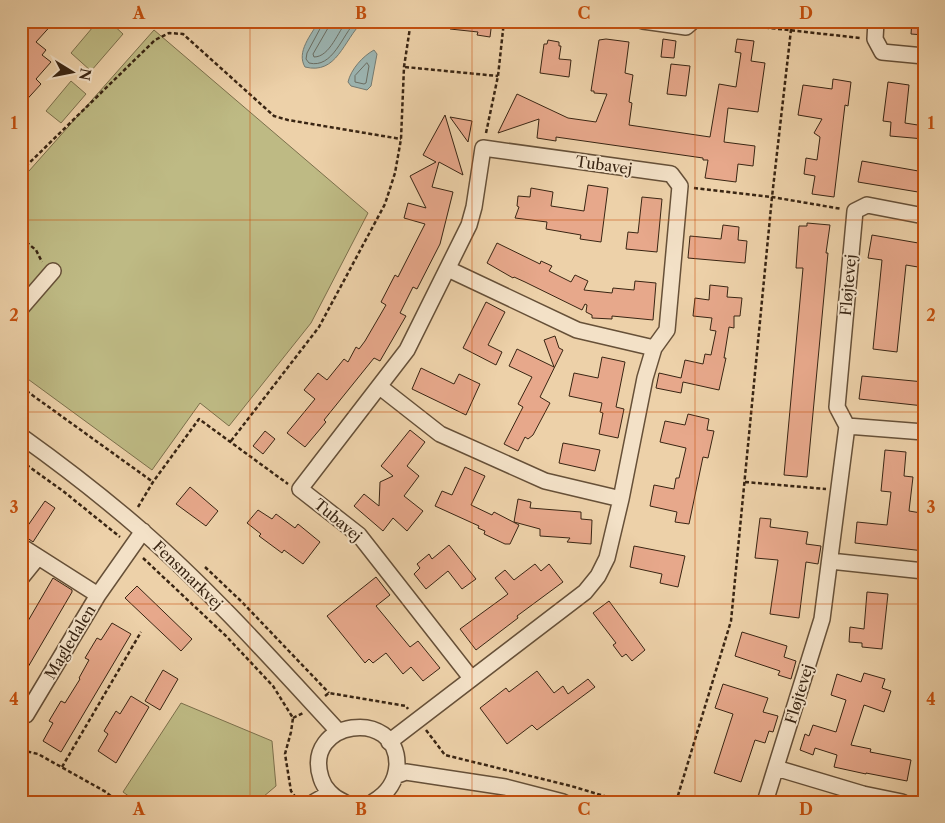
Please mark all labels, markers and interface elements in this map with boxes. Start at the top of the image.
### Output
text: A [132,3,146,23]
text: B [355,3,367,23]
text: C [578,3,590,23]
text: D [799,3,813,23]
north arrow [48,48,98,98]
text: N [75,67,95,82]
text: 1 [10,113,18,133]
text: 1 [927,113,935,133]
street label: Tubavej [575,152,633,178]
street label: Fløjtevej [836,253,860,317]
text: 2 [9,305,19,325]
text: 2 [926,305,936,325]
street label: Tubavej [310,494,366,546]
text: 3 [9,497,19,517]
text: 3 [926,497,936,517]
street label: Fensmarkvej [149,537,227,613]
street label: Magledalen [40,601,100,682]
street label: Fløjtevej [781,662,817,726]
text: 4 [9,689,19,709]
text: 4 [926,689,936,709]
text: A [132,799,146,819]
text: B [355,799,367,819]
text: C [578,799,590,819]
text: D [799,799,813,819]

